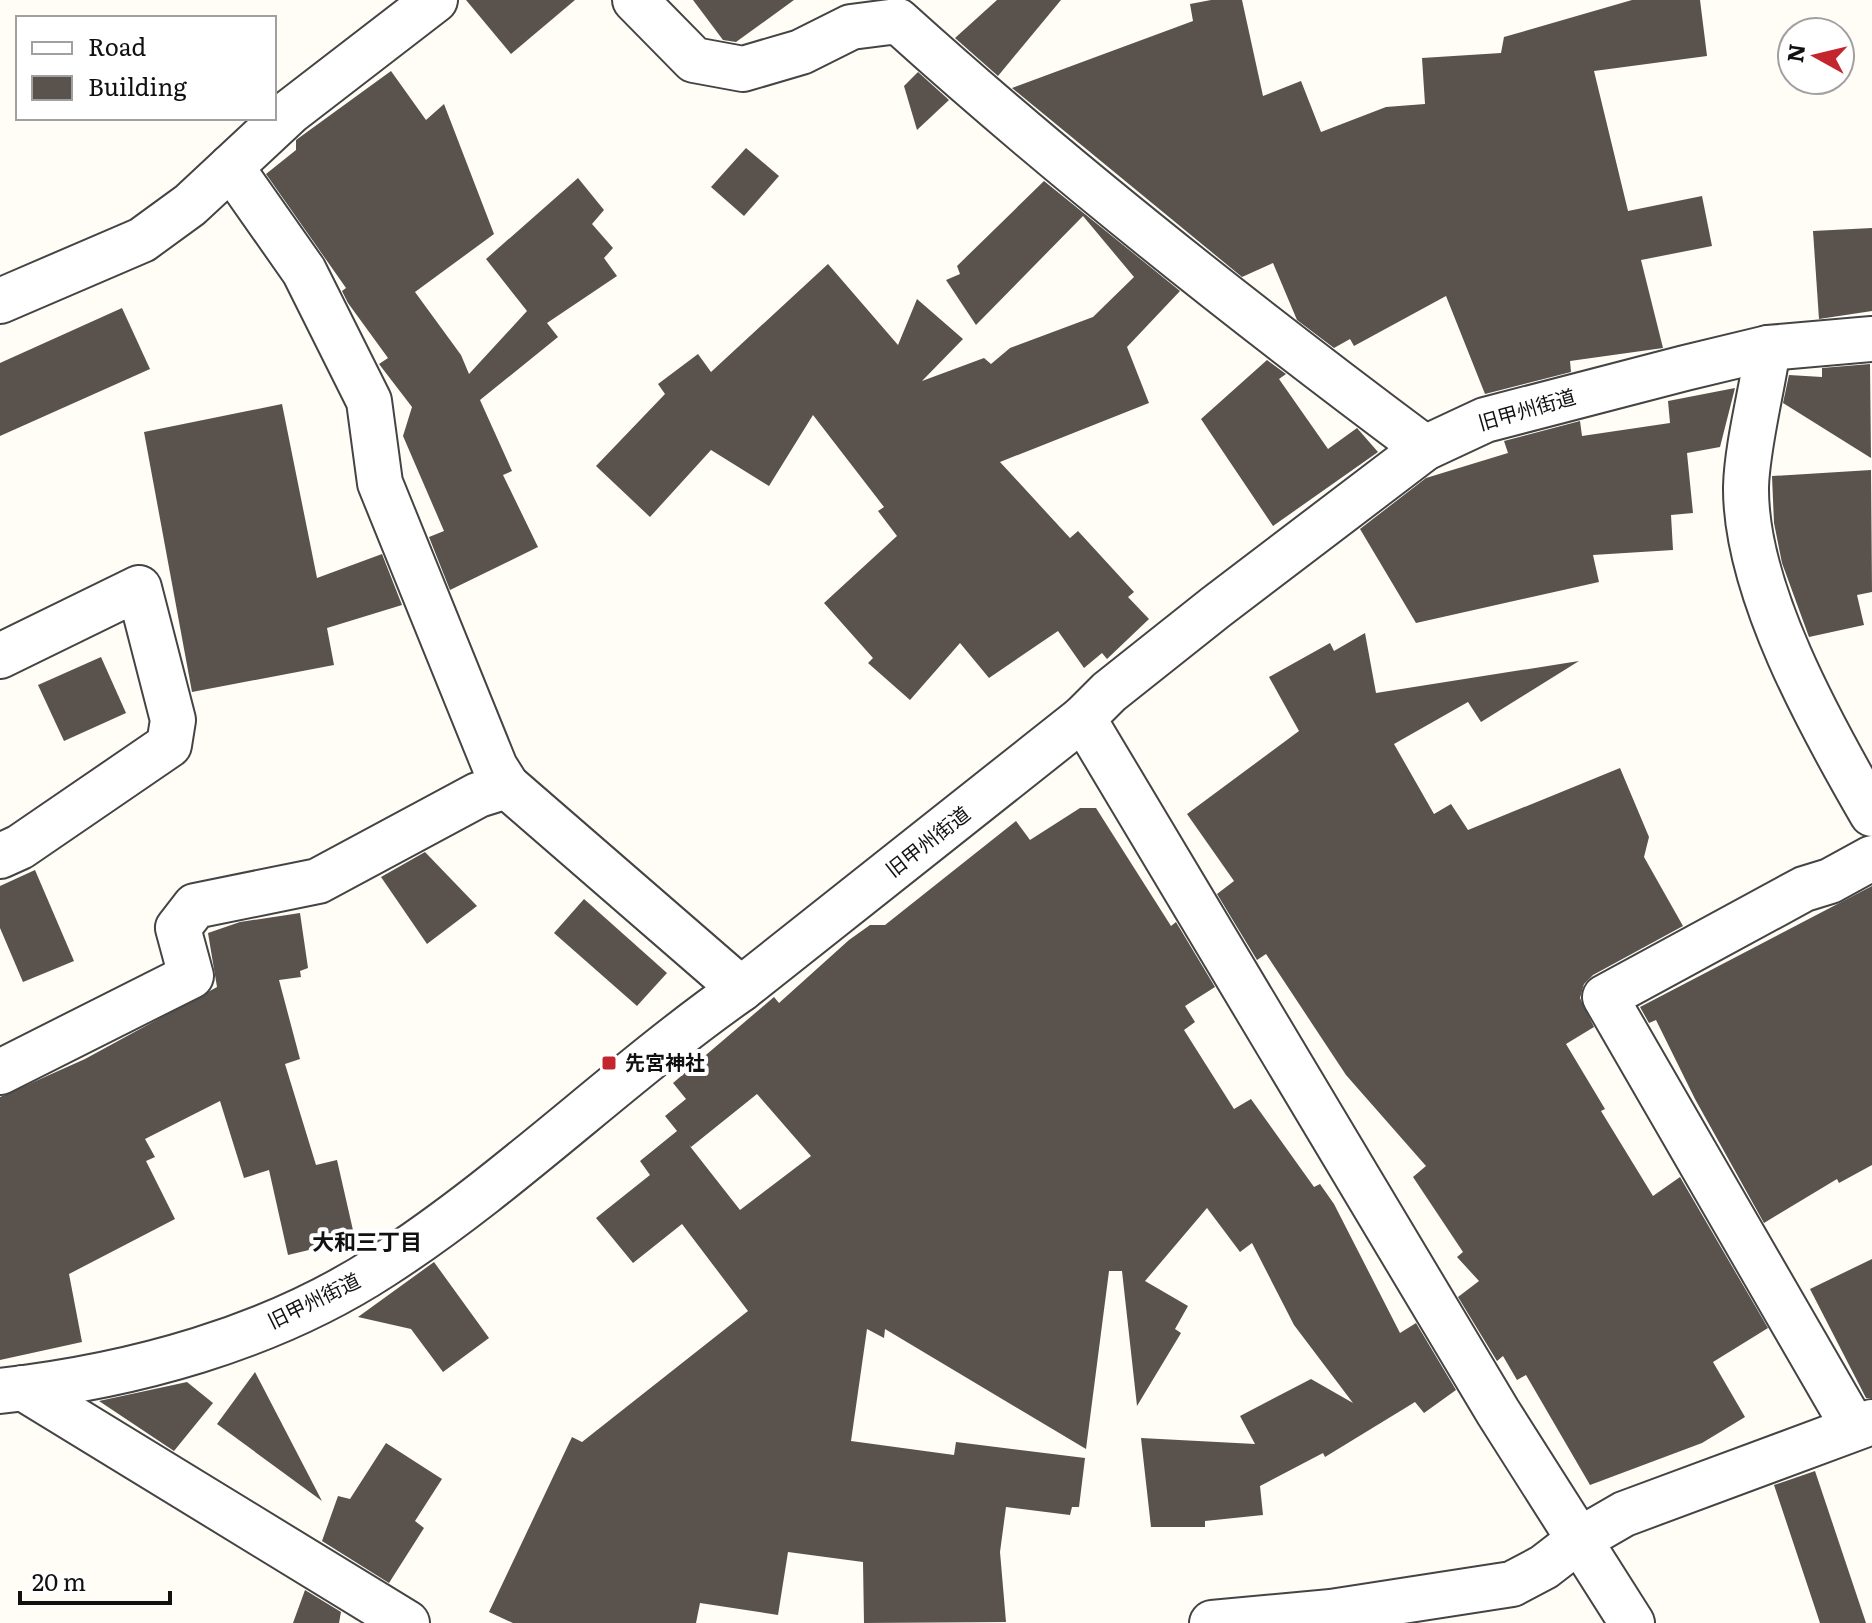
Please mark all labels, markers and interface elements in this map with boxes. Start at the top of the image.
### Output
legend [16,16,276,120]
north arrow [1776,16,1856,96]
text: Road [88,28,147,63]
text: N [1777,42,1812,64]
text: Building [88,68,187,103]
street label: 旧甲州街道 [1474,380,1579,436]
street label: 旧甲州街道 [878,798,975,883]
place label: 先宮神社 [625,1046,705,1076]
marker: 先宮神社 [600,1054,618,1072]
district label: 大和三丁目 [312,1224,422,1257]
street label: 旧甲州街道 [262,1264,365,1335]
scale bar [20,1555,170,1605]
text: 20 m [32,1563,86,1598]

